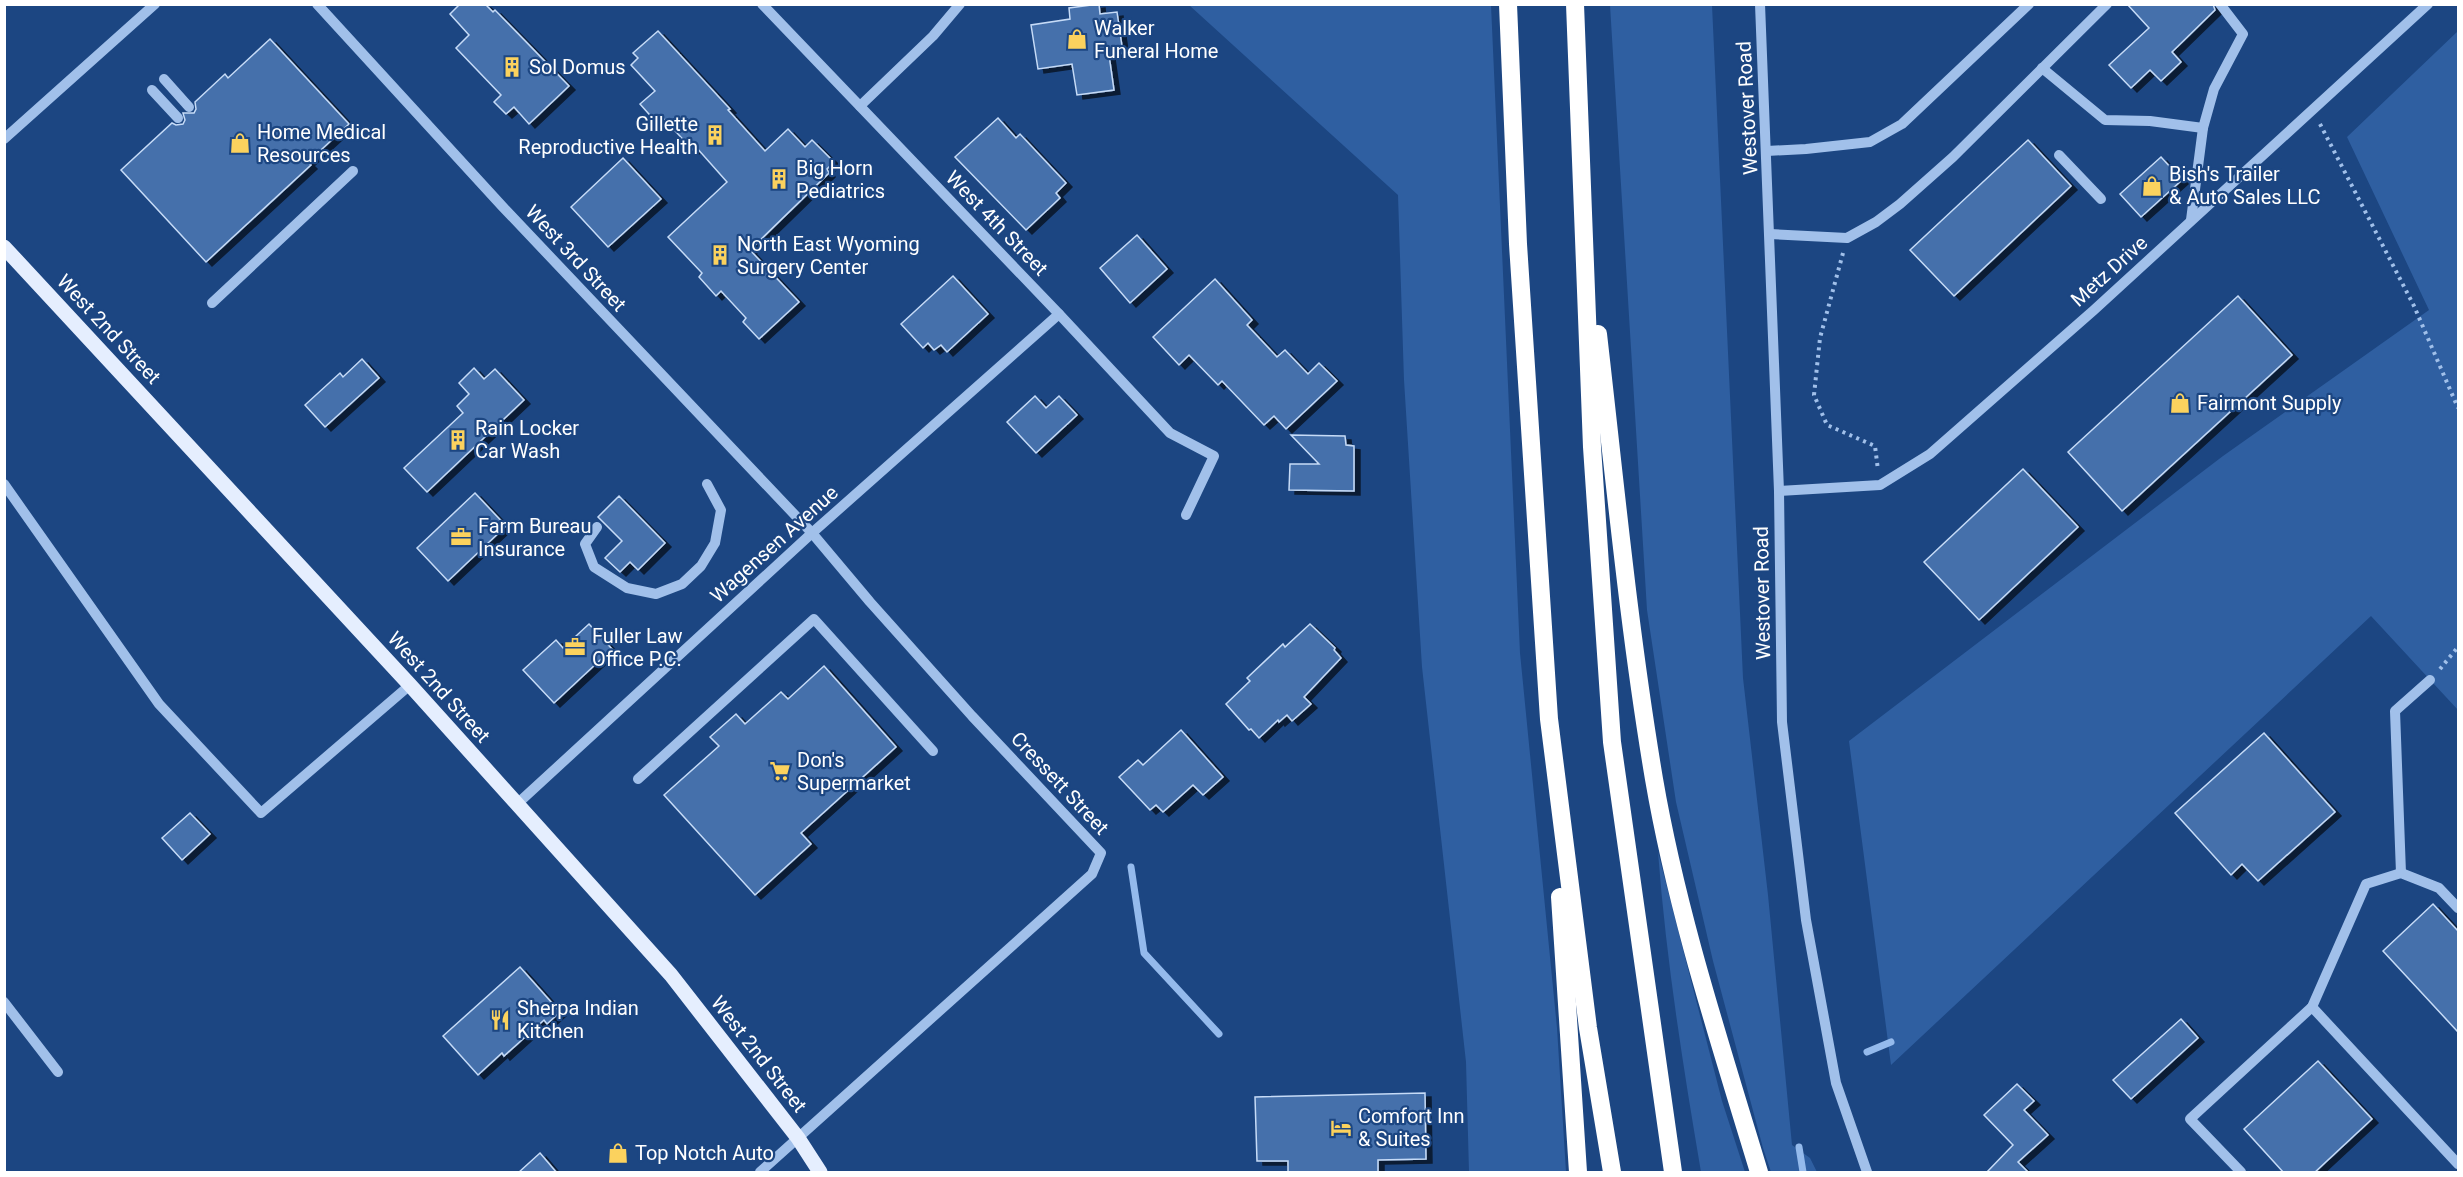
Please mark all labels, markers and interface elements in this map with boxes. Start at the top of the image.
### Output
place label: Walker Funeral Home [1094,16,1218,63]
shop icon: Walker Funeral Home [1065,27,1089,51]
street label: Westover Road [1732,41,1762,175]
building icon: Sol Domus [500,55,524,79]
place label: Sol Domus [529,55,626,79]
place label: Gillette Reproductive Health [518,112,698,159]
place label: Home Medical Resources [257,120,386,167]
building icon: Gillette Reproductive Health [703,123,727,147]
shop icon: Home Medical Resources [228,131,252,155]
place label: Big Horn Pediatrics [796,156,885,203]
place label: Bish's Trailer & Auto Sales LLC [2169,162,2321,209]
street label: West 4th Street [941,166,1053,280]
building icon: Big Horn Pediatrics [767,167,791,191]
shop icon: Bish's Trailer & Auto Sales LLC [2140,174,2164,198]
street label: West 3rd Street [521,200,631,316]
street label: Metz Drive [2066,230,2152,312]
place label: North East Wyoming Surgery Center [737,232,920,279]
building icon: North East Wyoming Surgery Center [708,243,732,267]
street label: West 2nd Street [52,269,166,389]
shop icon: Fairmont Supply [2168,391,2192,415]
place label: Fairmont Supply [2197,391,2342,415]
place label: Rain Locker Car Wash [475,416,579,463]
building icon: Rain Locker Car Wash [446,428,470,452]
street label: Wagensen Avenue [705,480,843,608]
place label: Farm Bureau Insurance [478,514,591,561]
office icon: Farm Bureau Insurance [449,525,473,549]
street label: Westover Road [1749,526,1775,660]
place label: Fuller Law Office P.C. [592,624,683,671]
street label: West 2nd Street [383,627,495,747]
office icon: Fuller Law Office P.C. [563,635,587,659]
street label: Cressett Street [1006,726,1114,840]
place label: Don's Supermarket [797,748,911,795]
supermarket icon: Don's Supermarket [768,759,792,783]
street label: West 2nd Street [706,991,812,1117]
place label: Sherpa Indian Kitchen [517,996,639,1043]
restaurant icon: Sherpa Indian Kitchen [488,1008,512,1032]
place label: Comfort Inn & Suites [1358,1104,1465,1151]
hotel icon: Comfort Inn & Suites [1329,1116,1353,1140]
shop icon: Top Notch Auto [606,1141,630,1165]
place label: Top Notch Auto [635,1141,774,1165]

